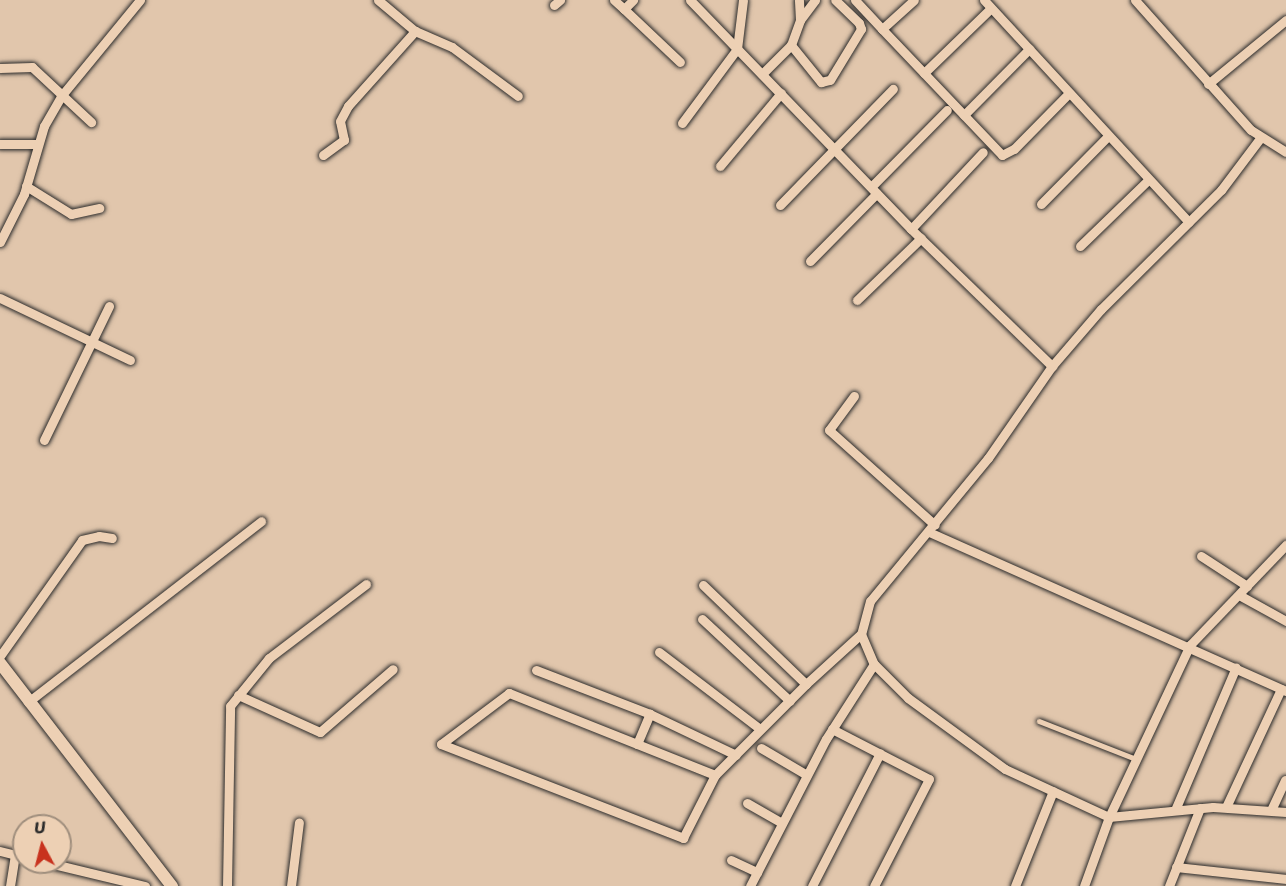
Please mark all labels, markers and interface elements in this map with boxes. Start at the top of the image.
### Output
text: U [33,813,47,843]
north arrow [12,814,72,874]

